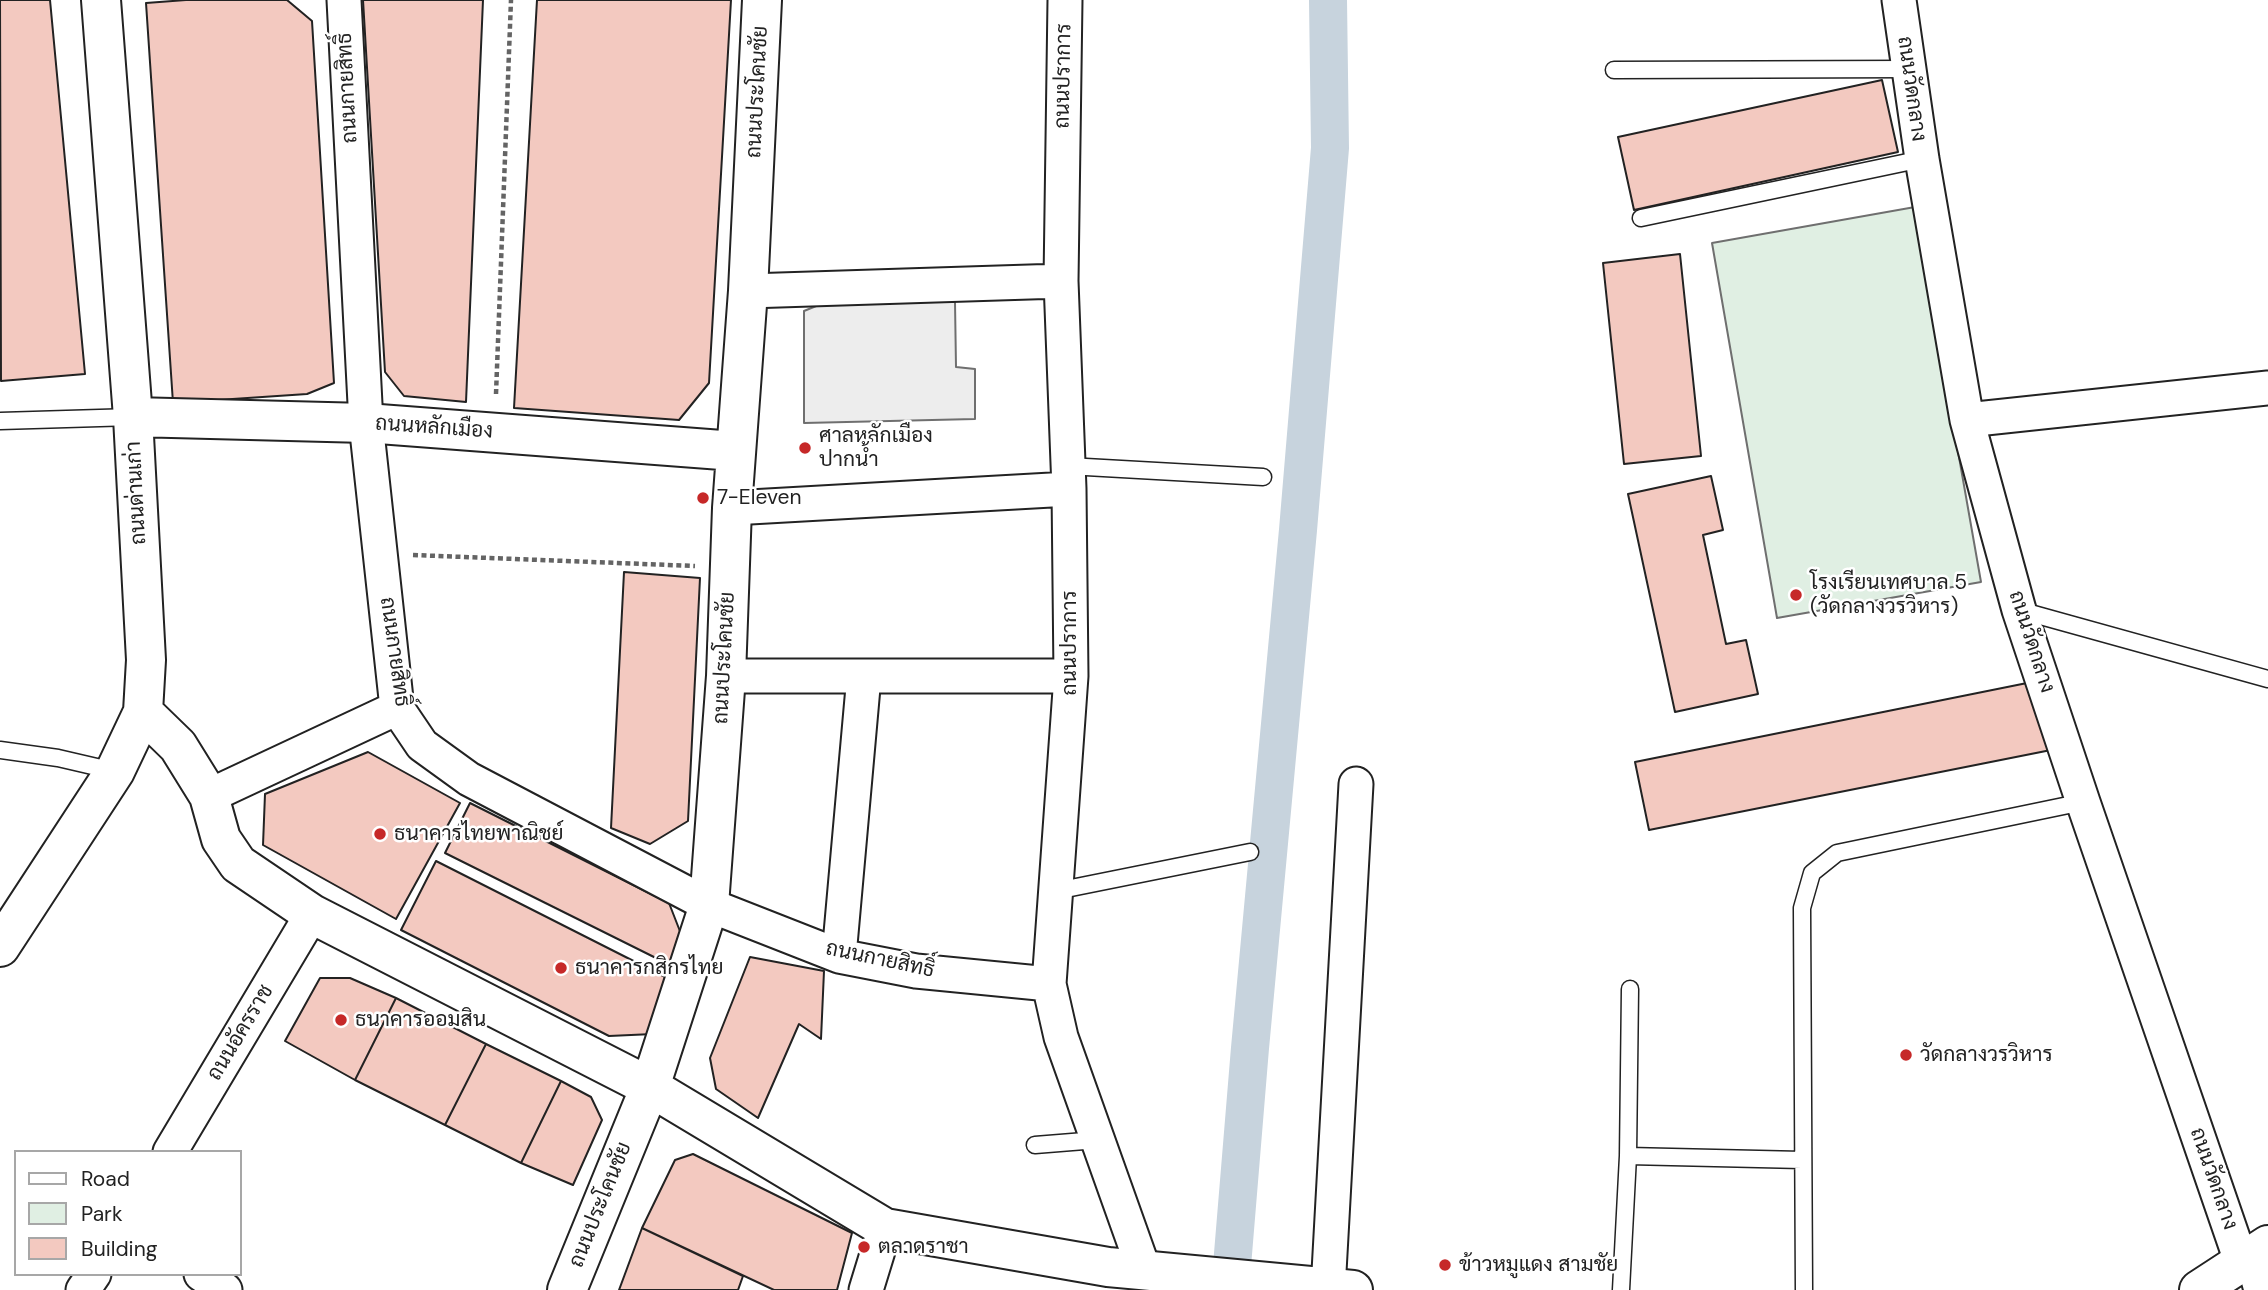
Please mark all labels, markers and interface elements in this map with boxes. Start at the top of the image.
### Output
street label: ถนนปราการ [1050,23,1078,129]
street label: ถนนประโคนชัย [742,25,774,159]
street label: ถนนกายสิทธิ์ [333,32,363,144]
street label: ถนนวัดกลาง [1891,35,1931,143]
street label: ถนนหลักเมือง [374,411,494,445]
place label: ศาลหลักเมือง ปากน้ำ [819,423,933,473]
marker: ศาลหลักเมือง ปากน้ำ [797,440,813,456]
street label: ถนนด่านเก่า [122,441,152,545]
place label: 7-Eleven [717,485,801,511]
marker: 7-Eleven [695,490,711,506]
place label: โรงเรียนเทศบาล 5 (วัดกลางวรวิหาร) [1810,570,1967,620]
marker: โรงเรียนเทศบาล 5 (วัดกลางวรวิหาร) [1788,587,1804,603]
street label: ถนนวัดกลาง [2003,588,2059,696]
street label: ถนนปราการ [1057,590,1083,696]
street label: ถนนประโคนชัย [709,591,741,725]
street label: ถนนกายสิทธิ์ [374,595,414,709]
place label: ธนาคารไทยพาณิชย์ [394,821,563,847]
marker: ธนาคารไทยพาณิชย์ [372,826,388,842]
street label: ถนนกายสิทธิ์ [823,936,937,984]
place label: ธนาคารกสิกรไทย [575,955,723,981]
marker: ธนาคารกสิกรไทย [553,960,569,976]
street label: ถนนอัครราช [203,981,279,1085]
place label: ธนาคารออมสิน [355,1007,486,1033]
marker: ธนาคารออมสิน [333,1012,349,1028]
place label: วัดกลางวรวิหาร [1920,1042,2053,1068]
marker: วัดกลางวรวิหาร [1898,1047,1914,1063]
street label: ถนนวัดกลาง [2184,1125,2242,1233]
street label: ถนนประโคนชัย [564,1139,638,1271]
legend [14,1150,242,1276]
text: Road [81,1165,130,1193]
text: Park [81,1200,122,1228]
place label: ตลาดราชา [878,1234,969,1260]
text: Building [81,1235,157,1263]
marker: ตลาดราชา [856,1239,872,1255]
place label: ข้าวหมูแดง สามชัย [1459,1252,1618,1278]
marker: ข้าวหมูแดง สามชัย [1437,1257,1453,1273]

